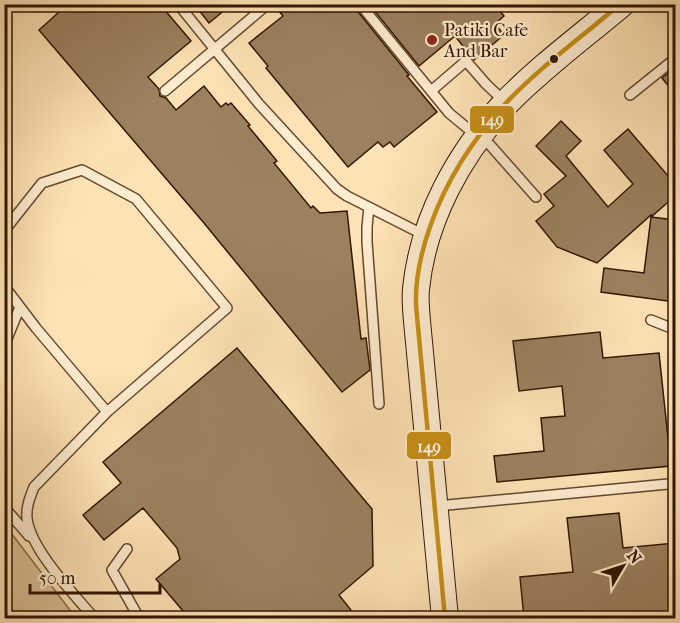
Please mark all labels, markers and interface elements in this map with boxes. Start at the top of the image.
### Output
place label: Patiki Cafe And Bar [443,20,528,62]
marker: Patiki Cafe And Bar [425,33,439,47]
unlabelled marker [548,53,560,65]
line badge: 149 [469,105,515,134]
text: 149 [480,110,504,130]
line badge: 149 [406,431,452,460]
text: 149 [417,437,441,457]
north arrow [593,536,653,596]
text: N [623,546,646,568]
scale bar [30,557,160,595]
text: 50 m [39,568,76,589]

